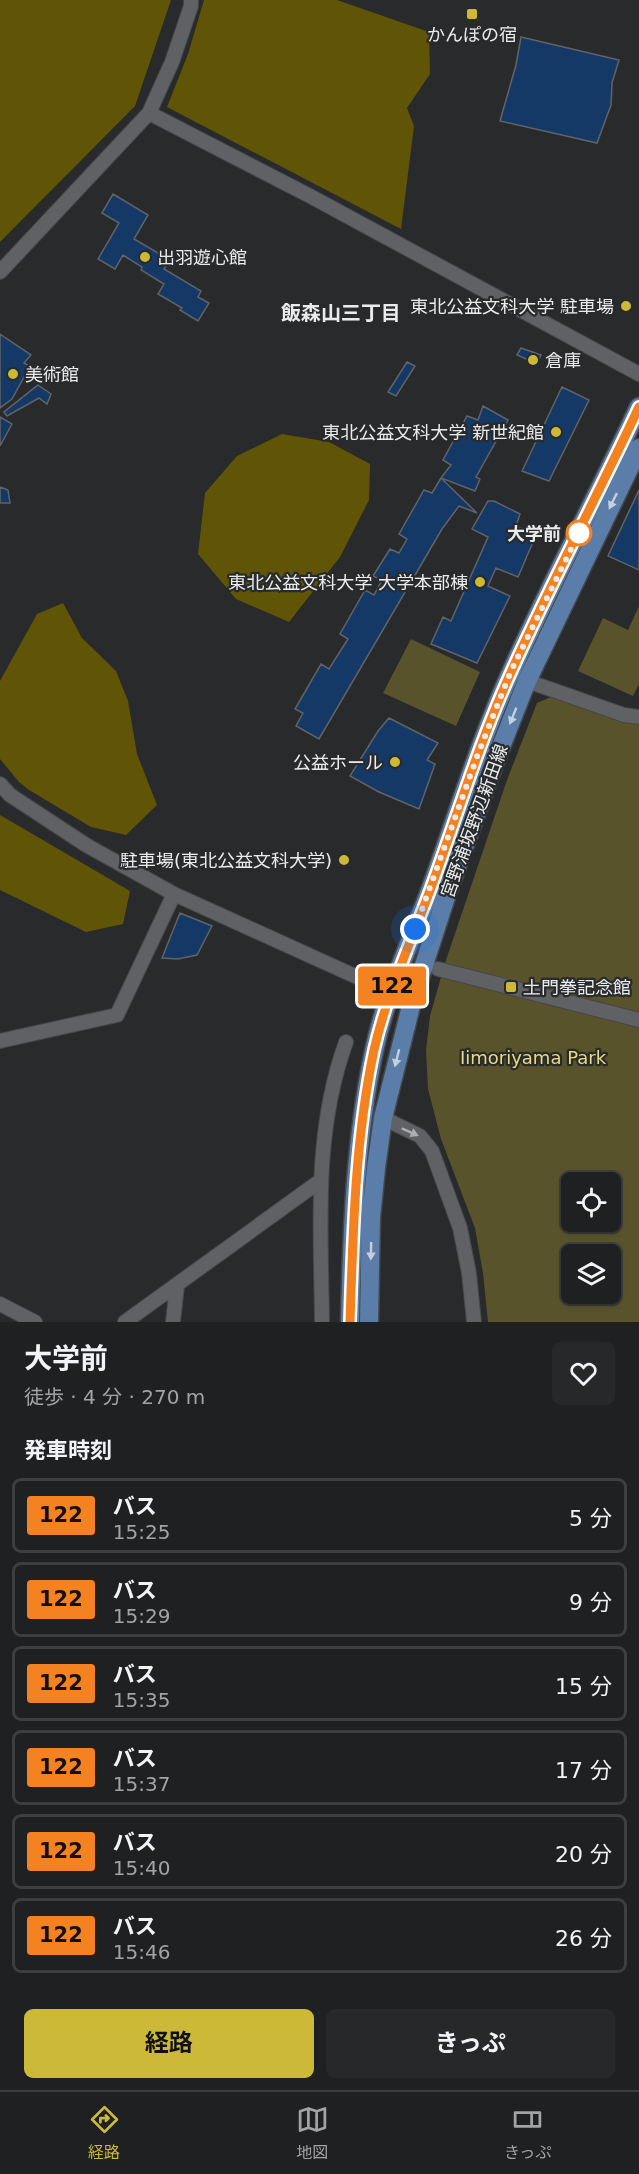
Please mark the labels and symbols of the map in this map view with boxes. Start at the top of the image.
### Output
marker: かんぽの宿 [465,7,479,21]
place label: かんぽの宿 [427,24,517,45]
place label: 出羽遊心館 [157,247,247,268]
marker: 出羽遊心館 [138,250,152,264]
place label: 東北公益文科大学 駐車場 [410,296,614,317]
marker: 東北公益文科大学 駐車場 [619,299,633,313]
district label: 飯森山三丁目 [281,301,401,325]
place label: 倉庫 [545,350,581,371]
marker: 倉庫 [526,353,540,367]
place label: 美術館 [25,364,79,385]
marker: 美術館 [6,367,20,381]
place label: 東北公益文科大学 新世紀館 [322,422,544,443]
marker: 東北公益文科大学 新世紀館 [549,425,563,439]
one-way arrow [609,492,619,510]
marker: 大学前 [566,520,592,546]
place label: 大学前 [507,523,561,544]
place label: 東北公益文科大学 大学本部棟 [228,572,468,593]
marker: 東北公益文科大学 大学本部棟 [473,575,487,589]
one-way arrow [508,707,518,725]
street label: 宮野浦坂野辺新田線 [436,741,512,901]
place label: 公益ホール [293,752,383,773]
marker: 公益ホール [388,755,402,769]
place label: 駐車場(東北公益文科大学) [120,850,332,871]
marker: 駐車場(東北公益文科大学) [337,853,351,867]
your location [400,914,430,944]
line badge: 122 [358,966,426,1006]
place label: 土門拳記念館 [523,977,631,998]
marker: 土門拳記念館 [504,980,518,994]
park label: Iimoriyama Park [460,1047,607,1068]
one-way arrow [392,1049,402,1067]
one-way arrow [401,1127,419,1137]
one-way arrow [366,1241,375,1260]

